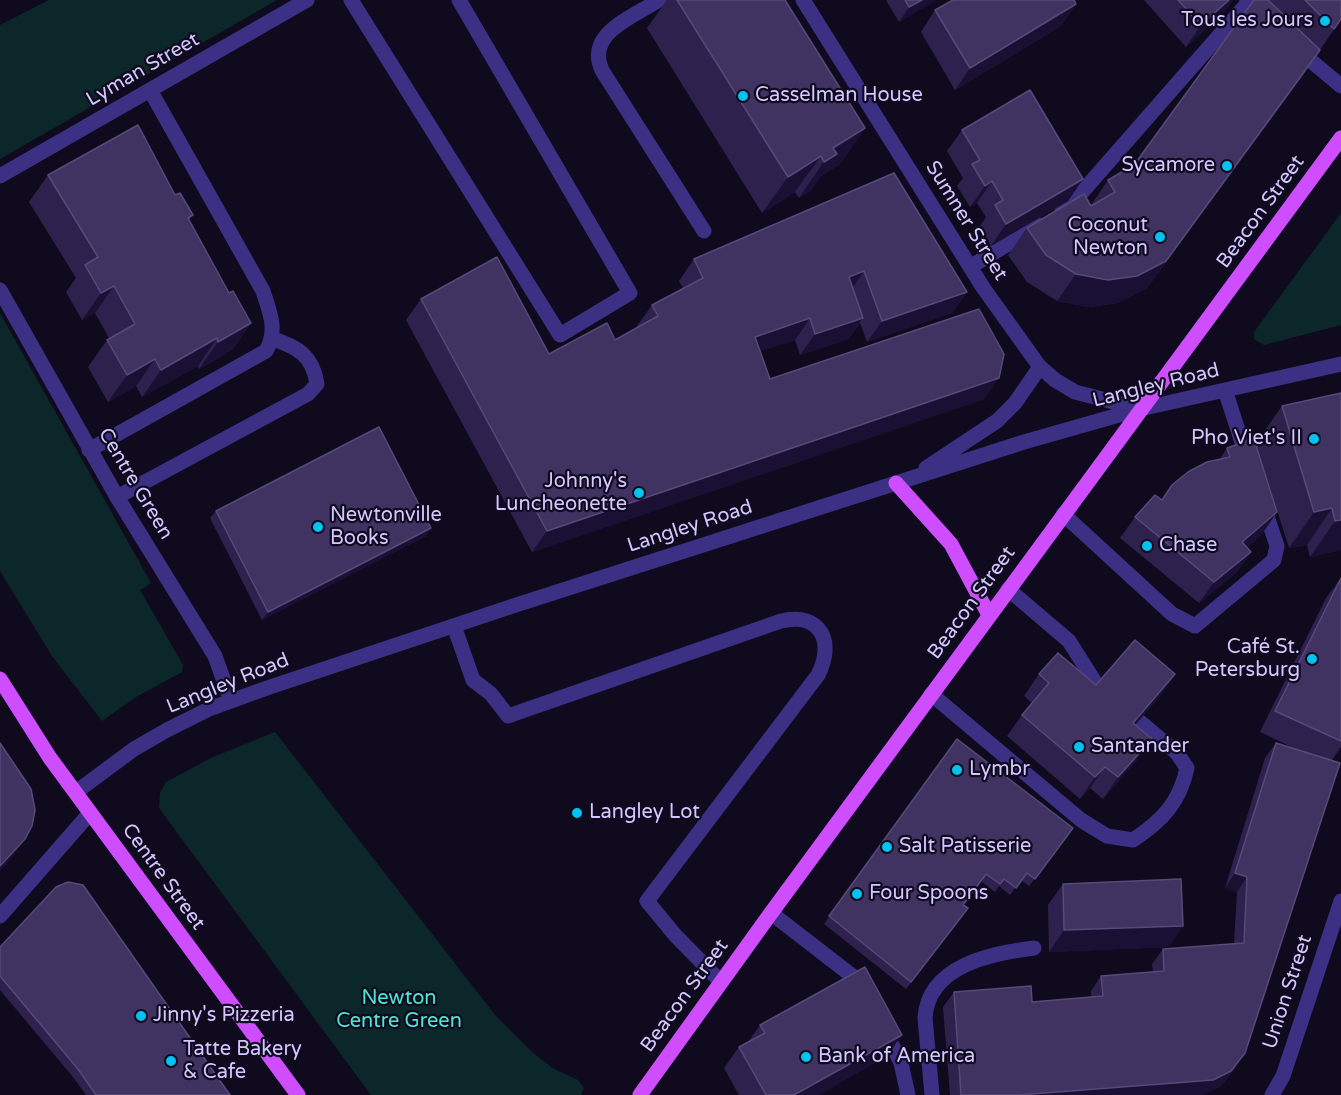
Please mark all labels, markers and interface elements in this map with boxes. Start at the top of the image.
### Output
place label: Tous les Jours [1181,9,1313,33]
marker: Tous les Jours [1318,14,1332,28]
street label: Lyman Street [82,28,204,112]
place label: Casselman House [755,84,923,108]
marker: Casselman House [736,89,750,103]
street label: Beacon Street [1212,151,1310,273]
place label: Sycamore [1122,154,1215,178]
street label: Sumner Street [920,157,1012,285]
marker: Sycamore [1220,159,1234,173]
place label: Coconut Newton [1068,214,1148,261]
marker: Coconut Newton [1153,230,1167,244]
street label: Langley Road [1090,359,1222,413]
street label: Centre Green [92,424,178,544]
place label: Pho Viet's II [1191,427,1302,451]
marker: Pho Viet's II [1307,432,1321,446]
place label: Johnny's Luncheonette [495,470,627,517]
marker: Johnny's Luncheonette [632,486,646,500]
street label: Langley Road [624,496,756,558]
place label: Newtonville Books [330,504,442,551]
marker: Newtonville Books [311,520,325,534]
place label: Chase [1159,534,1217,558]
marker: Chase [1140,539,1154,553]
street label: Beacon Street [923,542,1021,664]
place label: Café St. Petersburg [1195,636,1300,683]
street label: Langley Road [163,649,293,719]
marker: Café St. Petersburg [1305,652,1319,666]
place label: Santander [1091,735,1189,759]
marker: Santander [1072,740,1086,754]
place label: Lymbr [969,758,1030,782]
marker: Lymbr [950,763,964,777]
place label: Langley Lot [589,801,700,825]
marker: Langley Lot [570,806,584,820]
street label: Centre Street [116,819,210,935]
place label: Salt Patisserie [899,835,1031,859]
marker: Salt Patisserie [880,840,894,854]
place label: Four Spoons [869,882,988,906]
marker: Four Spoons [850,887,864,901]
street label: Union Street [1258,932,1318,1052]
street label: Beacon Street [636,935,734,1057]
park label: Newton Centre Green [336,987,462,1034]
place label: Jinny's Pizzeria [153,1004,295,1028]
marker: Jinny's Pizzeria [134,1009,148,1023]
place label: Tatte Bakery & Cafe [183,1038,302,1085]
place label: Bank of America [818,1045,975,1069]
marker: Bank of America [799,1050,813,1064]
marker: Tatte Bakery & Cafe [164,1054,178,1068]

